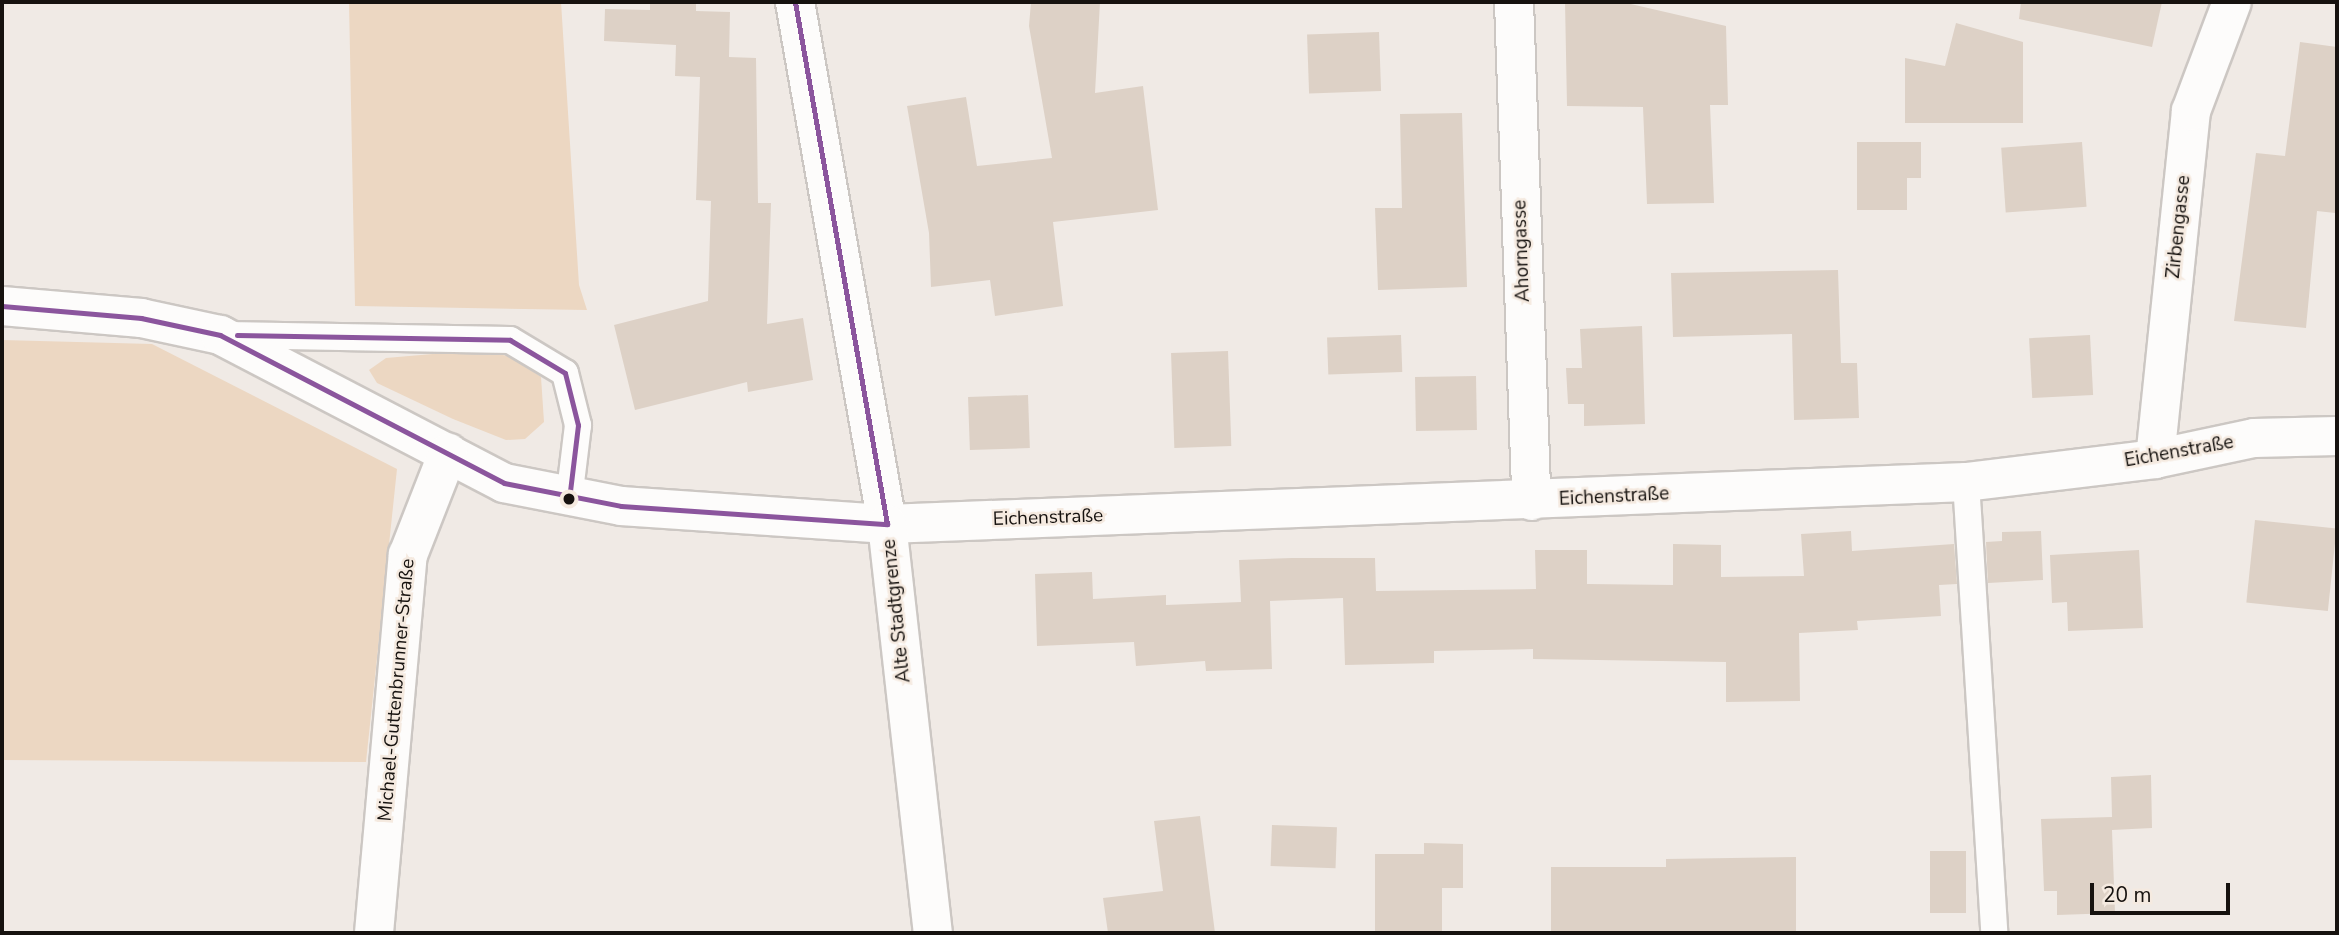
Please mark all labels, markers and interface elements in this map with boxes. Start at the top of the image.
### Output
street label: Zirbengasse [2162,174,2196,280]
street label: Ahorngasse [1509,199,1535,303]
street label: Eichenstraße [2123,431,2235,473]
street label: Eichenstraße [1558,483,1670,511]
unlabelled marker [562,492,576,506]
street label: Eichenstraße [993,505,1103,531]
street label: Alte Stadtgrenze [878,538,916,684]
street label: Michael-Guttenbrunner-Straße [374,558,420,822]
scale bar [2094,869,2234,913]
text: 20 m [2103,881,2152,909]

